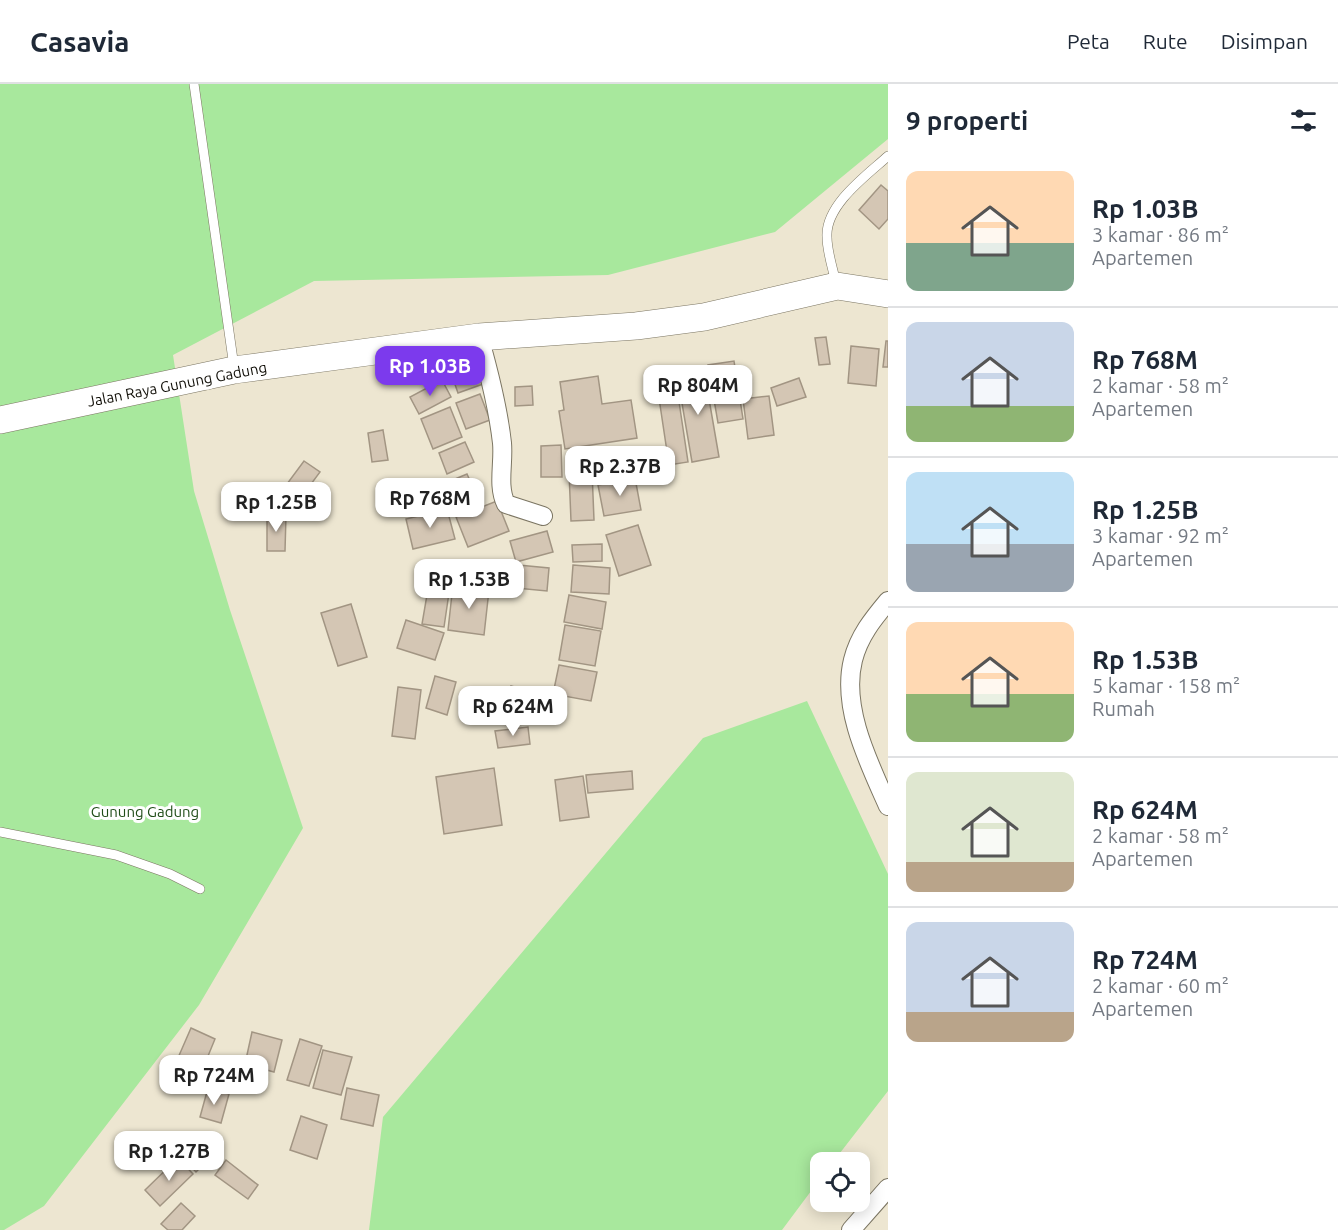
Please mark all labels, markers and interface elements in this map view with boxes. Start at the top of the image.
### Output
text: Casavia [30,26,129,57]
text: Peta [1067,29,1110,53]
text: Rute [1143,29,1188,53]
text: Disimpan [1221,29,1308,53]
icon: filters [1287,104,1320,137]
text: 9 properti [906,106,1028,135]
text: Rp 1.03B [1092,194,1198,223]
icon: home [954,195,1026,267]
text: 3 kamar · 86 m² [1092,223,1229,246]
text: Apartemen [1092,246,1193,269]
text: Rp 768M [1092,345,1198,374]
pin: Rp 1.03B [368,346,492,397]
icon: home [954,346,1026,418]
text: Rp 1.03B [389,354,471,377]
street label: Jalan Raya Gunung Gadung [86,358,268,410]
pin: Rp 804M [643,365,753,416]
text: Rp 804M [657,373,739,396]
text: 2 kamar · 58 m² [1092,374,1229,397]
text: Apartemen [1092,397,1193,420]
pin: Rp 2.37B [558,446,682,497]
text: Rp 2.37B [579,454,661,477]
pin: Rp 768M [375,478,485,529]
pin: Rp 1.25B [214,482,338,533]
text: Rp 768M [389,486,471,509]
text: Rp 1.25B [235,490,317,513]
text: Rp 1.25B [1092,495,1198,524]
icon: home [954,496,1026,568]
text: 3 kamar · 92 m² [1092,524,1229,547]
text: Apartemen [1092,547,1193,570]
pin: Rp 1.53B [407,559,531,610]
text: Rp 1.53B [428,567,510,590]
text: Rp 1.53B [1092,645,1198,674]
icon: home [954,646,1026,718]
text: 5 kamar · 158 m² [1092,674,1240,697]
pin: Rp 624M [458,686,568,737]
text: Rp 624M [472,694,554,717]
text: Rumah [1092,697,1155,720]
text: Rp 624M [1092,795,1198,824]
icon: home [954,796,1026,868]
park label: Gunung Gadung [91,803,199,820]
text: 2 kamar · 58 m² [1092,824,1229,847]
text: Apartemen [1092,847,1193,870]
text: Rp 724M [1092,945,1198,974]
icon: home [954,946,1026,1018]
text: 2 kamar · 60 m² [1092,974,1229,997]
text: Apartemen [1092,997,1193,1020]
pin: Rp 724M [159,1055,269,1106]
text: Rp 724M [173,1063,255,1086]
pin: Rp 1.27B [107,1131,231,1182]
text: Rp 1.27B [128,1139,210,1162]
map controls [810,1152,870,1212]
button: locate [810,1152,870,1212]

